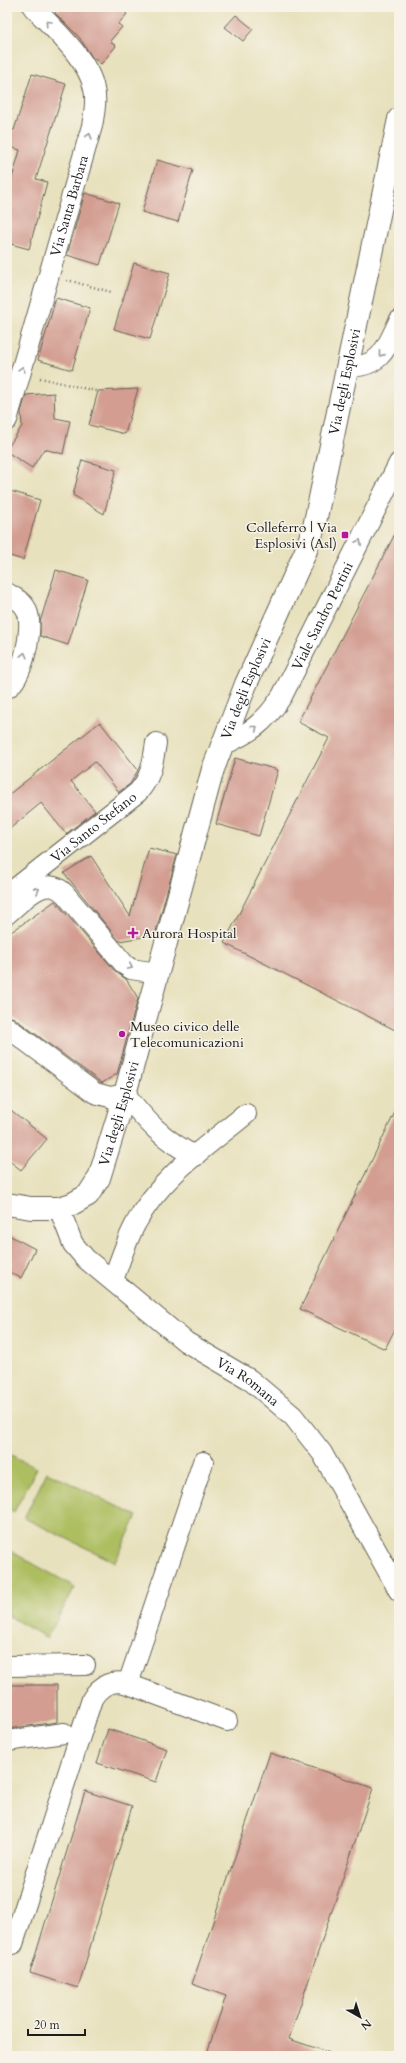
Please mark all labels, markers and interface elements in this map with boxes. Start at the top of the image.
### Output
one-way arrow [45,20,53,28]
one-way arrow [84,133,93,140]
street label: Via Santa Barbara [45,153,93,259]
street label: Via degli Esplosivi [324,327,365,437]
one-way arrow [379,350,386,357]
one-way arrow [17,366,26,373]
place label: Colleferro | Via Esplosivi (Asl) [246,518,337,553]
marker: Colleferro | Via Esplosivi (Asl) [340,530,350,540]
one-way arrow [355,539,362,546]
street label: Viale Sandro Pertini [287,558,357,673]
street label: Via degli Esplosivi [216,635,275,742]
one-way arrow [19,651,28,658]
one-way arrow [251,725,258,732]
street label: Via Santo Stefano [46,787,141,867]
one-way arrow [33,887,41,895]
place label: Aurora Hospital [142,924,237,943]
marker: Aurora Hospital [127,927,139,939]
one-way arrow [126,962,134,970]
place label: Museo civico delle Telecomunicazioni [130,1017,244,1052]
marker: Museo civico delle Telecomunicazioni [117,1029,127,1039]
street label: Via degli Esplosivi [94,1059,143,1168]
street label: Via Romana [213,1353,284,1410]
north arrow [340,1997,380,2037]
scale bar [28,2011,85,2037]
text: N [357,2016,374,2034]
text: 20 m [34,2017,61,2033]

